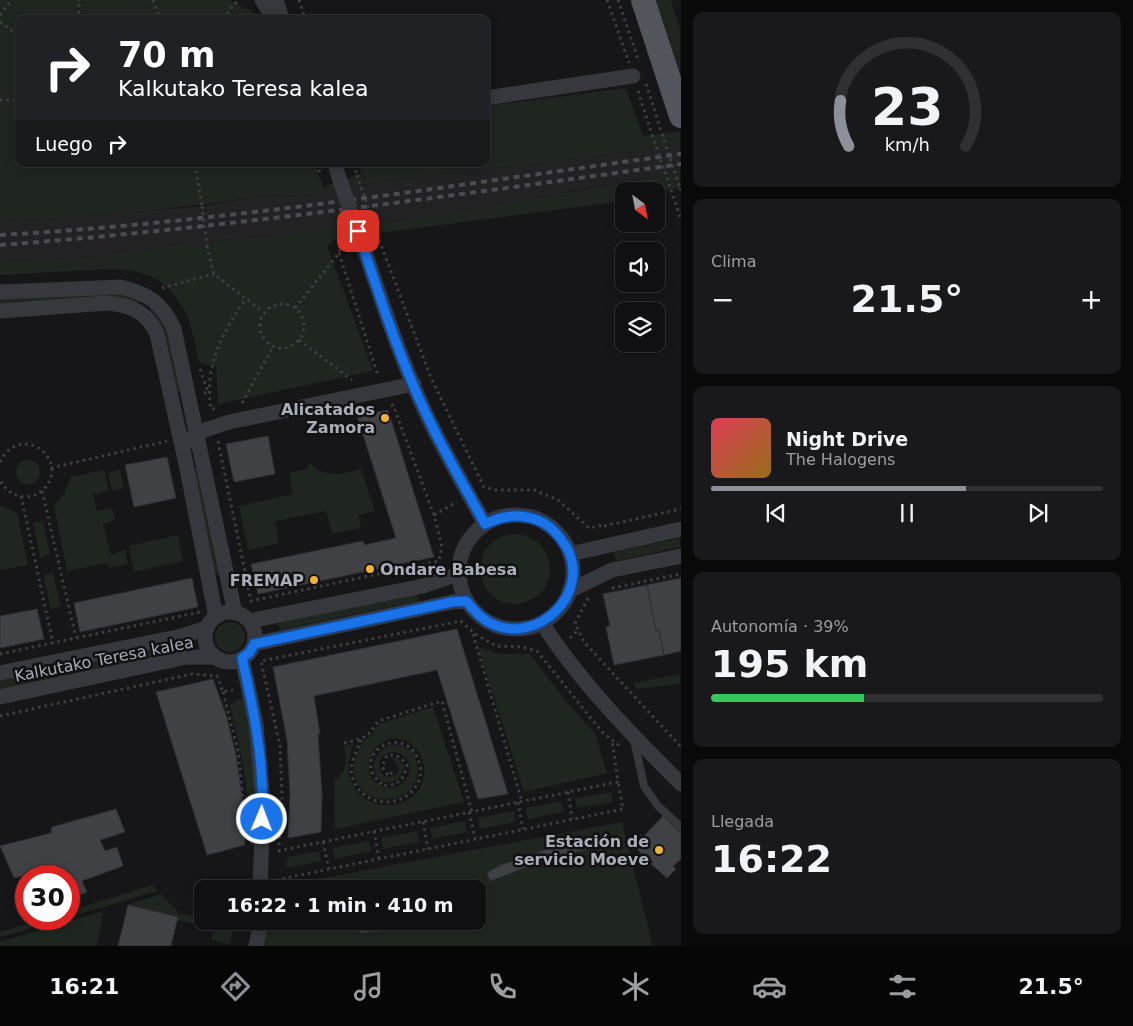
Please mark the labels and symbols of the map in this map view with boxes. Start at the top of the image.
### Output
north arrow [615,182,665,232]
pin [337,210,379,252]
place label: Alicatados Zamora [281,400,375,437]
marker: Alicatados Zamora [379,412,391,424]
place label: Ondare Babesa [380,560,517,579]
marker: Ondare Babesa [364,563,376,575]
place label: FREMAP [230,571,304,590]
marker: FREMAP [308,574,320,586]
street label: Kalkutako Teresa kalea [13,632,195,686]
position arrow [235,792,287,844]
place label: Estación de servicio Moeve [514,832,649,869]
marker: Estación de servicio Moeve [653,844,665,856]
speed limit sign: 30 [15,865,80,930]

